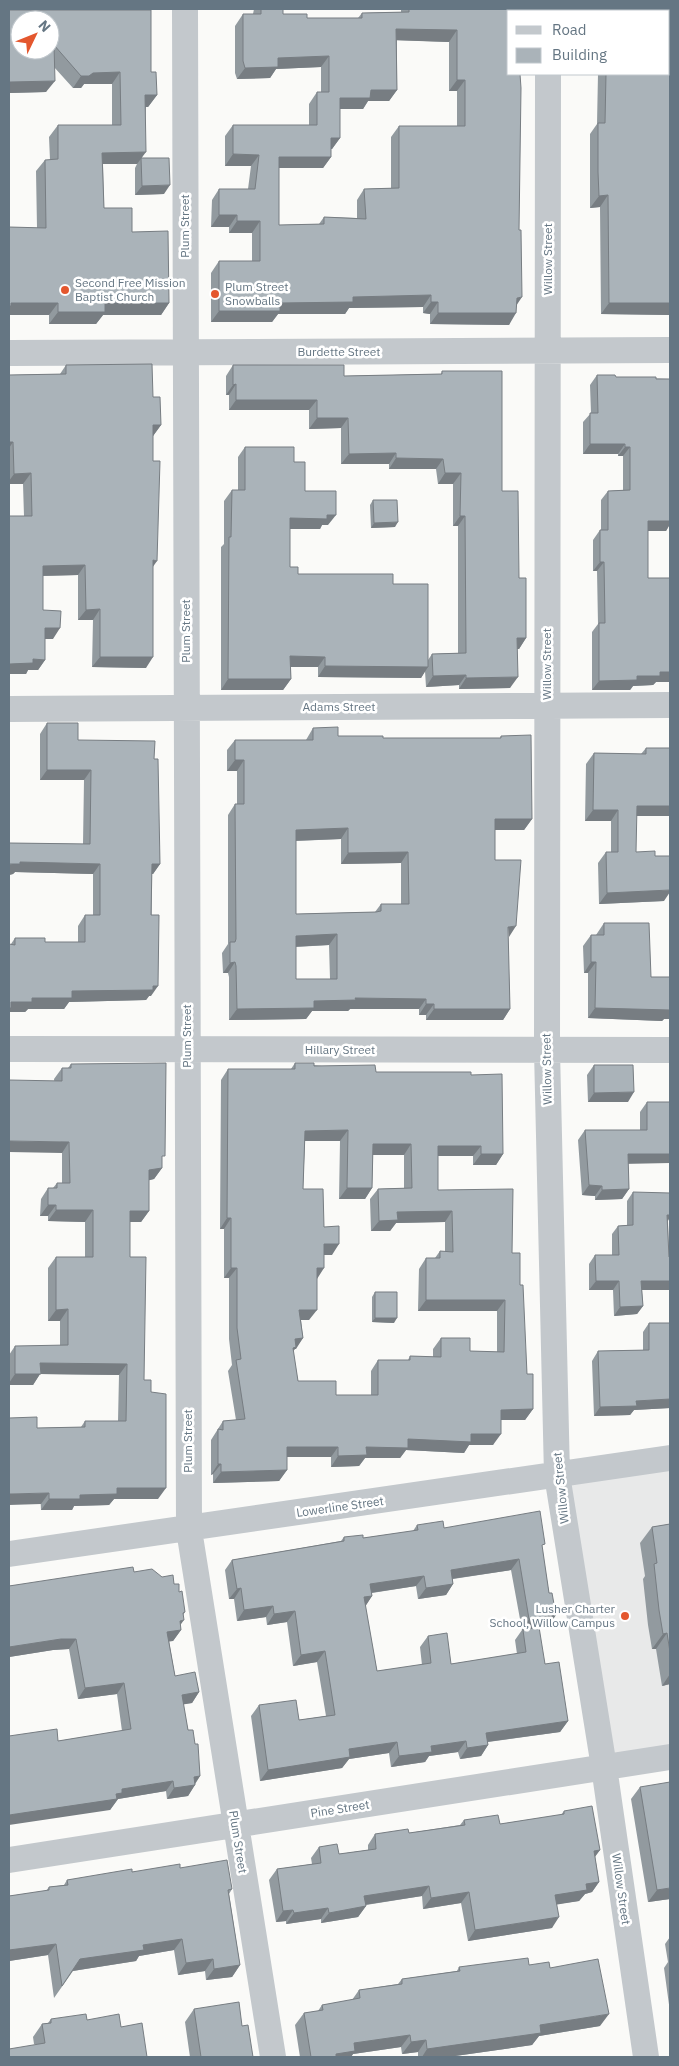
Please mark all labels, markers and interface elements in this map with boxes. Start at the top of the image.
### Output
north arrow [10,10,60,60]
legend [507,10,669,75]
text: N [34,16,55,36]
text: Road [552,20,587,39]
text: Building [552,45,607,64]
street label: Plum Street [177,194,192,258]
street label: Willow Street [540,223,555,295]
place label: Second Free Mission Baptist Church [75,275,186,304]
place label: Plum Street Snowballs [225,279,289,308]
marker: Second Free Mission Baptist Church [59,284,71,296]
marker: Plum Street Snowballs [209,288,221,300]
street label: Burdette Street [297,344,381,359]
street label: Plum Street [178,599,193,663]
street label: Willow Street [539,628,554,700]
street label: Adams Street [302,699,376,714]
street label: Plum Street [179,1004,194,1068]
street label: Willow Street [538,1033,555,1105]
street label: Hillary Street [305,1042,375,1057]
street label: Plum Street [180,1409,195,1473]
street label: Willow Street [549,1452,572,1525]
street label: Lowerline Street [295,1493,385,1520]
place label: Lusher Charter School, Willow Campus [489,1601,616,1630]
marker: Lusher Charter School, Willow Campus [619,1610,631,1622]
street label: Pine Street [309,1796,370,1821]
street label: Plum Street [226,1809,251,1874]
street label: Willow Street [609,1852,634,1926]

